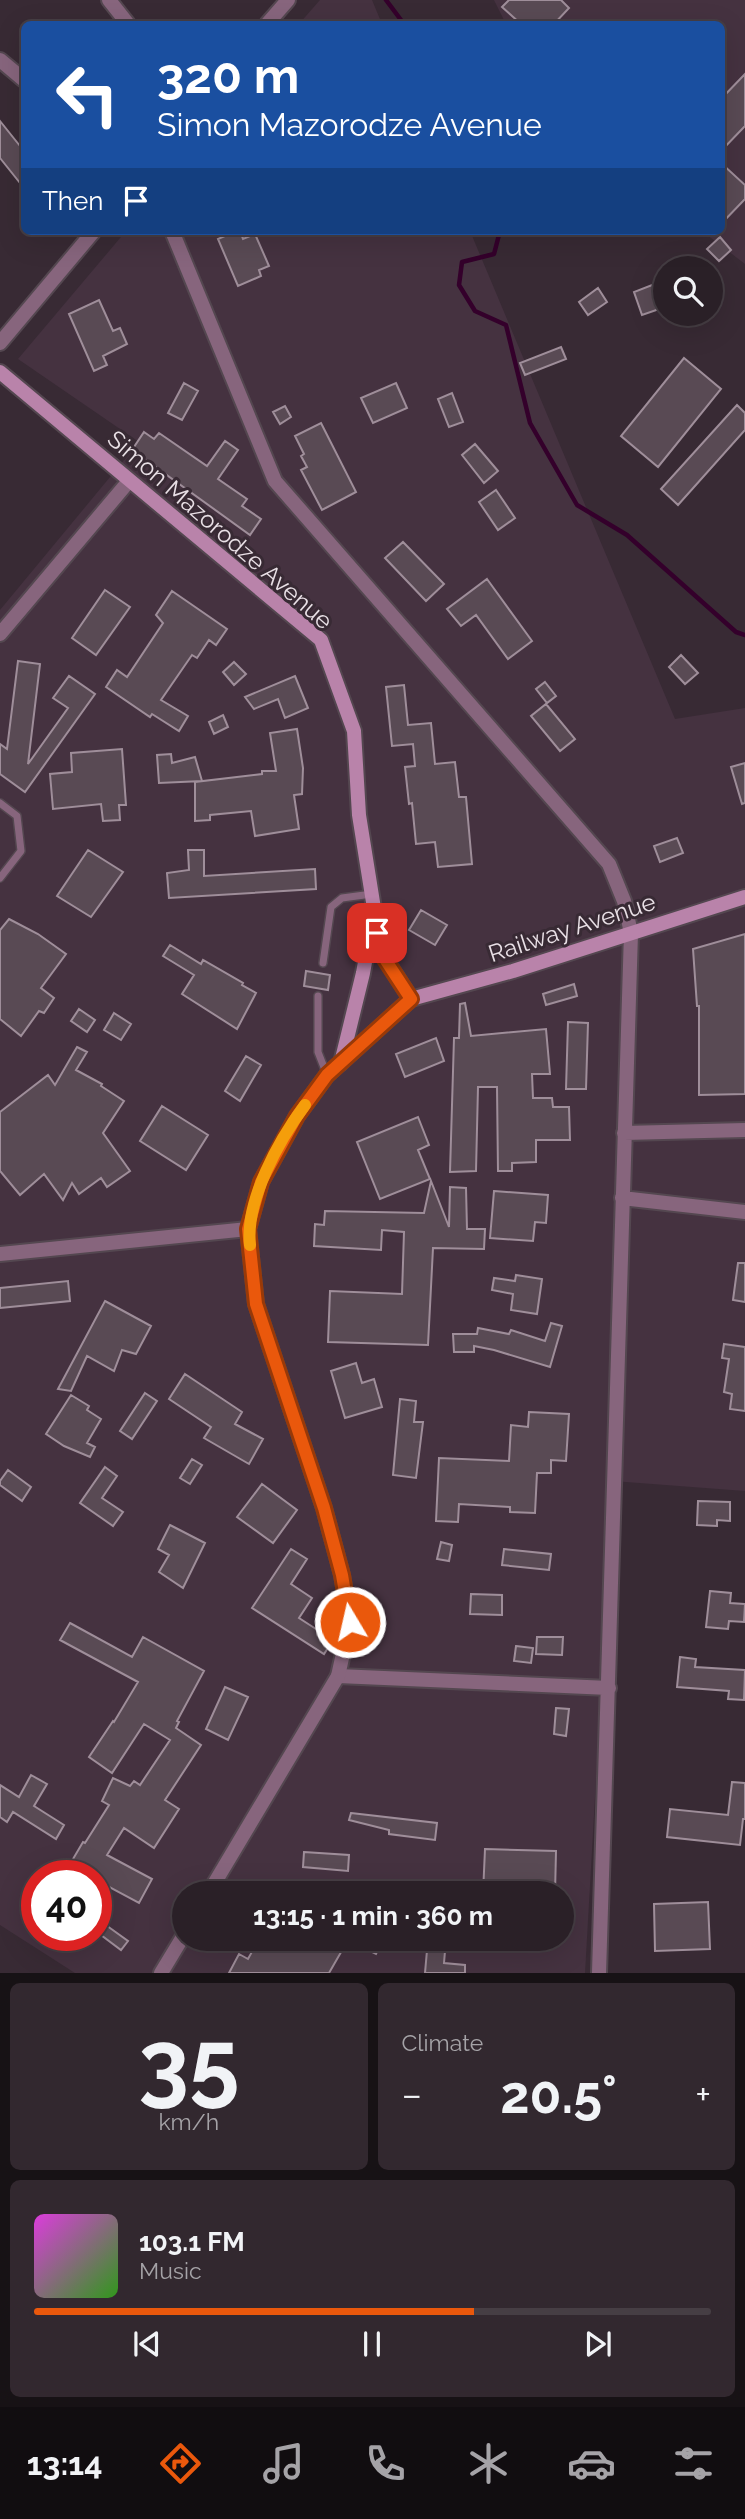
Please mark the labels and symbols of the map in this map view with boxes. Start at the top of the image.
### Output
street label: Simon Mazorodze Avenue [102,424,339,635]
street label: Railway Avenue [485,887,659,968]
pin [347,903,407,963]
position arrow [313,1585,387,1659]
speed limit sign: 40 [21,1860,112,1951]

